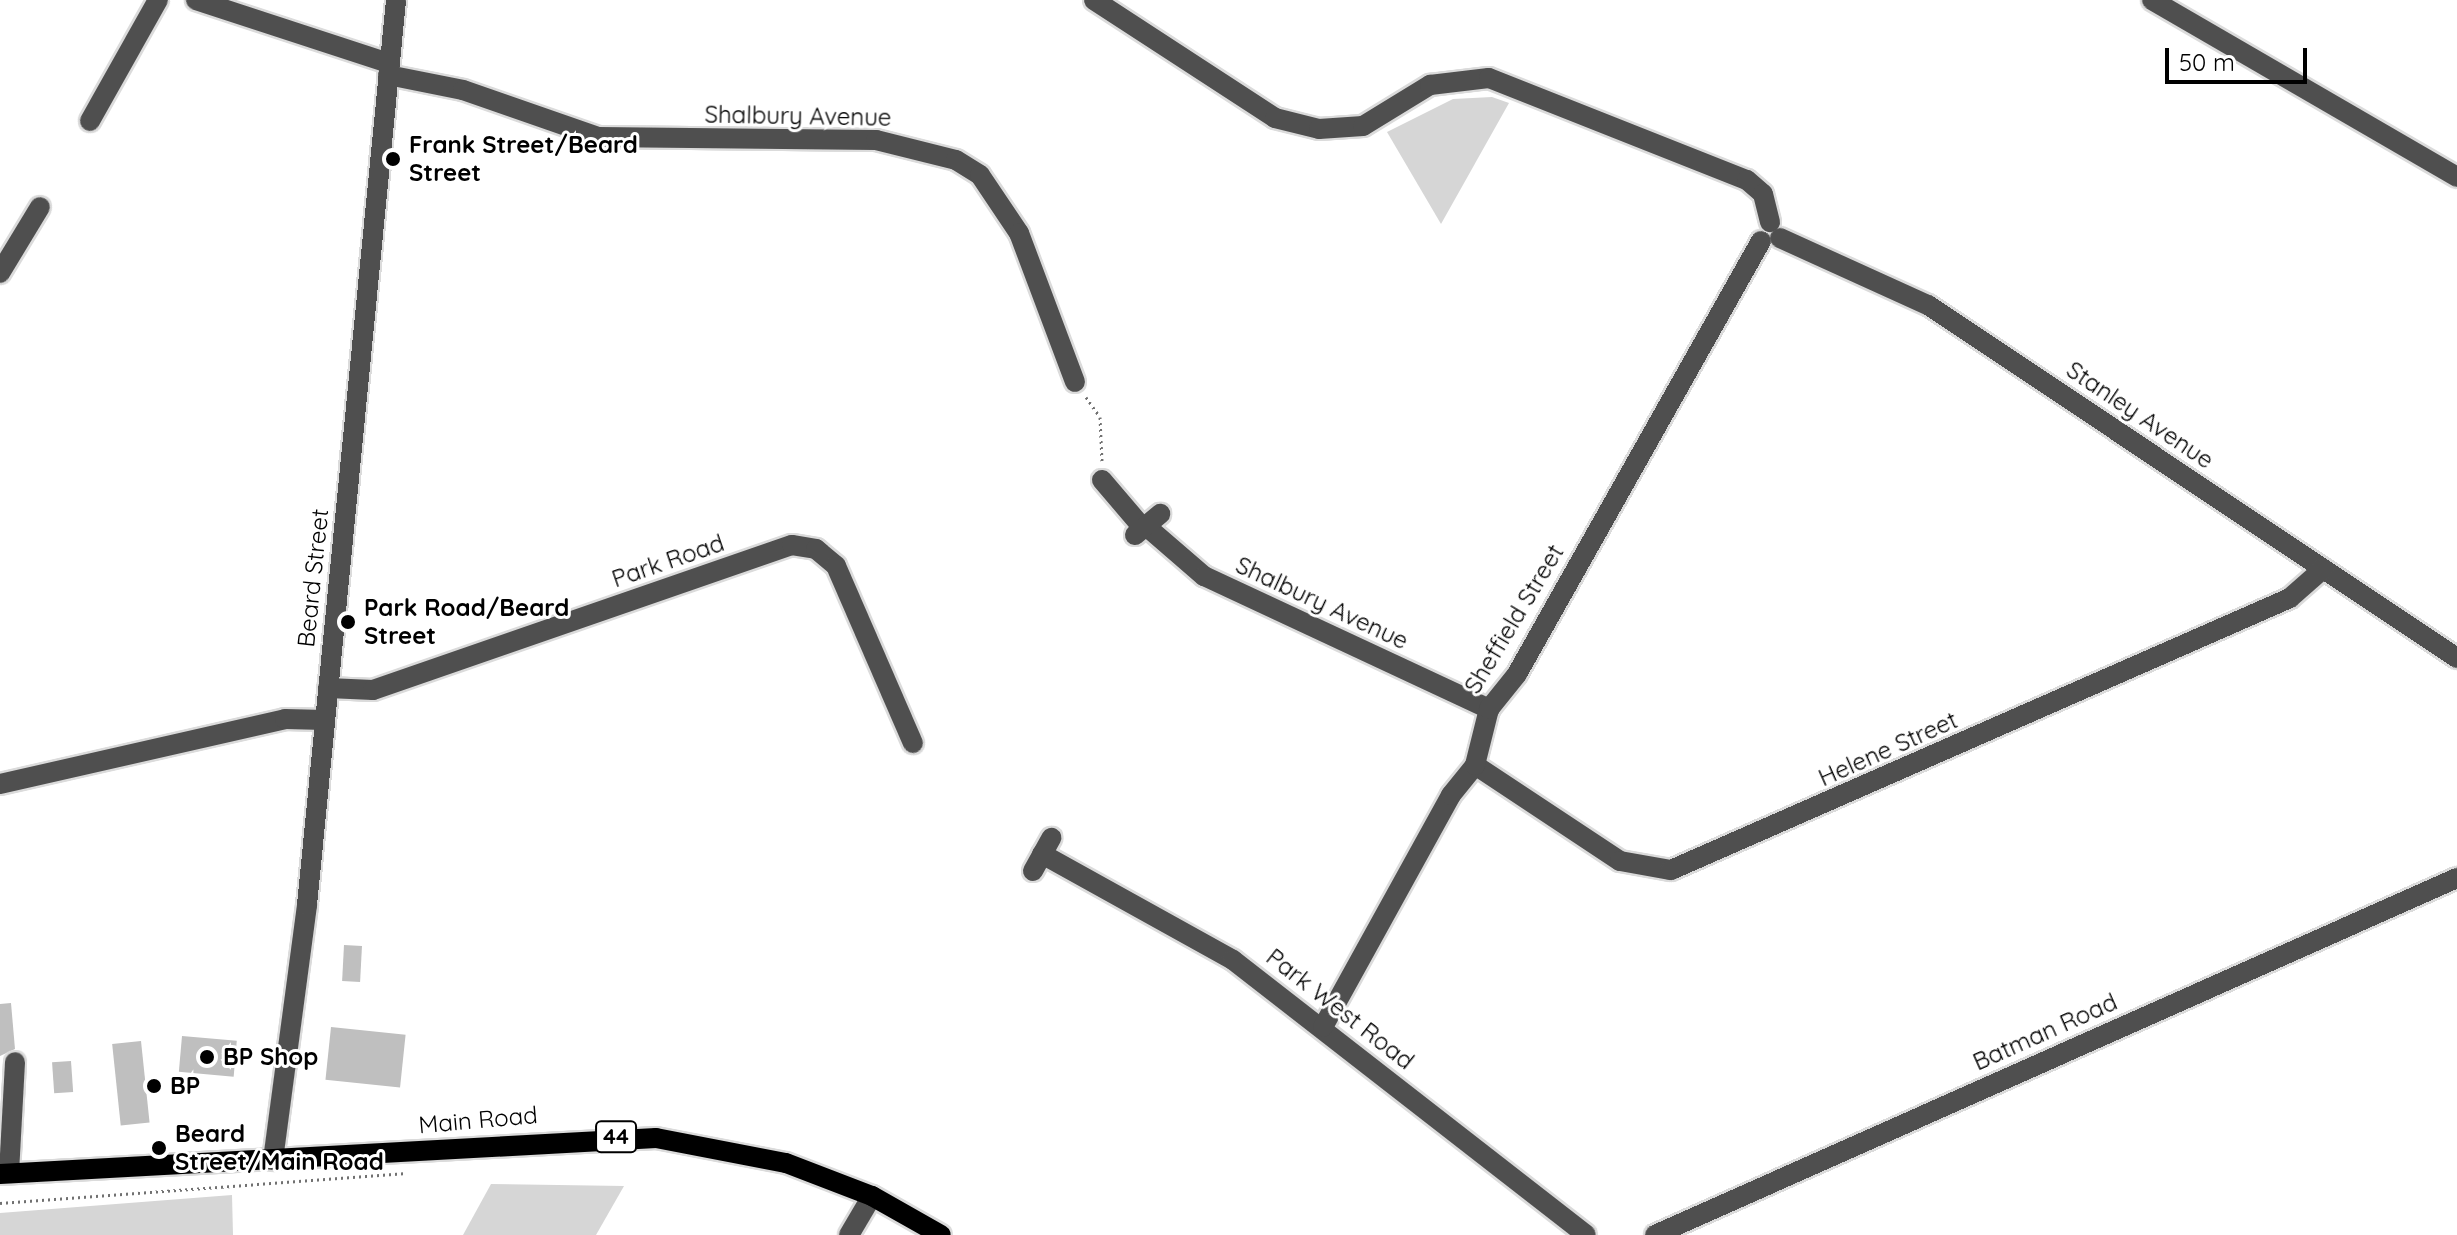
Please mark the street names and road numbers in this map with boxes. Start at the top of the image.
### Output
street label: Shalbury Avenue [704,100,892,132]
street label: Stanley Avenue [2061,355,2219,475]
street label: Beard Street [291,507,335,649]
street label: Park Road [608,528,728,594]
street label: Sheffield Street [1458,539,1570,699]
street label: Shalbury Avenue [1231,550,1413,656]
street label: Helene Street [1814,705,1962,793]
street label: Park West Road [1261,942,1419,1076]
street label: Batman Road [1968,987,2122,1077]
street label: Main Road [417,1100,539,1140]
road number: 44 [594,1119,638,1155]

